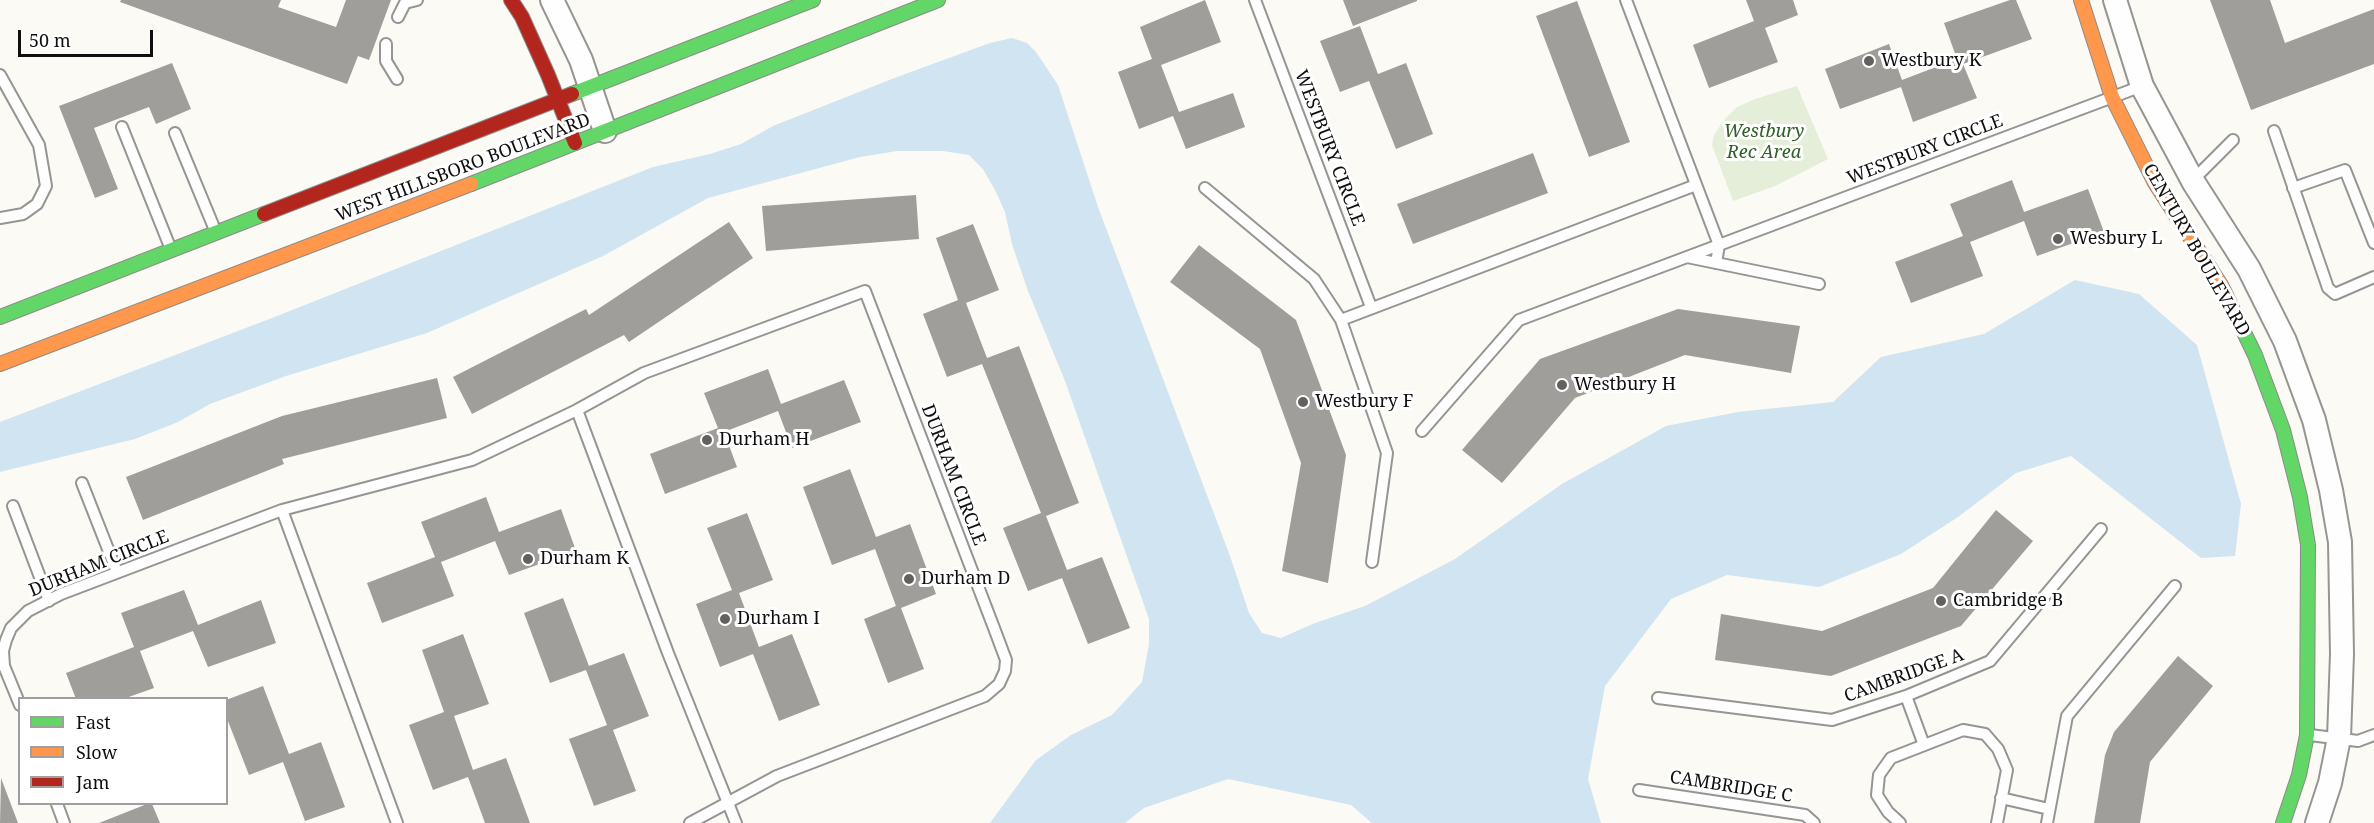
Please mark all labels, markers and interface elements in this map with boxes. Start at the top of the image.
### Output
scale bar [21,18,156,56]
text: 50 m [29,28,71,52]
place label: Westbury K [1881,50,1981,72]
marker: Westbury K [1862,54,1876,68]
street label: WESTBURY CIRCLE [1289,67,1369,229]
street label: WEST HILLSBORO BOULEVARD [332,109,594,227]
street label: WESTBURY CIRCLE [1844,110,2006,190]
park label: Westbury Rec Area [1724,121,1804,164]
street label: CENTURY BOULEVARD [2138,160,2254,340]
place label: Wesbury L [2070,228,2163,250]
marker: Wesbury L [2051,232,2065,246]
place label: Westbury H [1574,374,1676,396]
marker: Westbury H [1555,378,1569,392]
place label: Westbury F [1315,391,1413,413]
marker: Westbury F [1296,395,1310,409]
street label: DURHAM CIRCLE [916,402,990,548]
place label: Durham H [719,429,810,451]
marker: Durham H [700,433,714,447]
street label: DURHAM CIRCLE [26,526,172,602]
place label: Durham K [540,548,629,570]
marker: Durham K [521,552,535,566]
place label: Durham D [921,568,1010,590]
marker: Durham D [902,572,916,586]
place label: Cambridge B [1953,590,2063,612]
marker: Cambridge B [1934,594,1948,608]
place label: Durham I [737,608,820,630]
marker: Durham I [718,612,732,626]
street label: CAMBRIDGE A [1841,644,1967,708]
legend [18,697,228,805]
text: Fast [76,710,111,734]
text: Slow [76,740,117,764]
street label: CAMBRIDGE C [1668,767,1794,807]
text: Jam [76,770,110,794]

